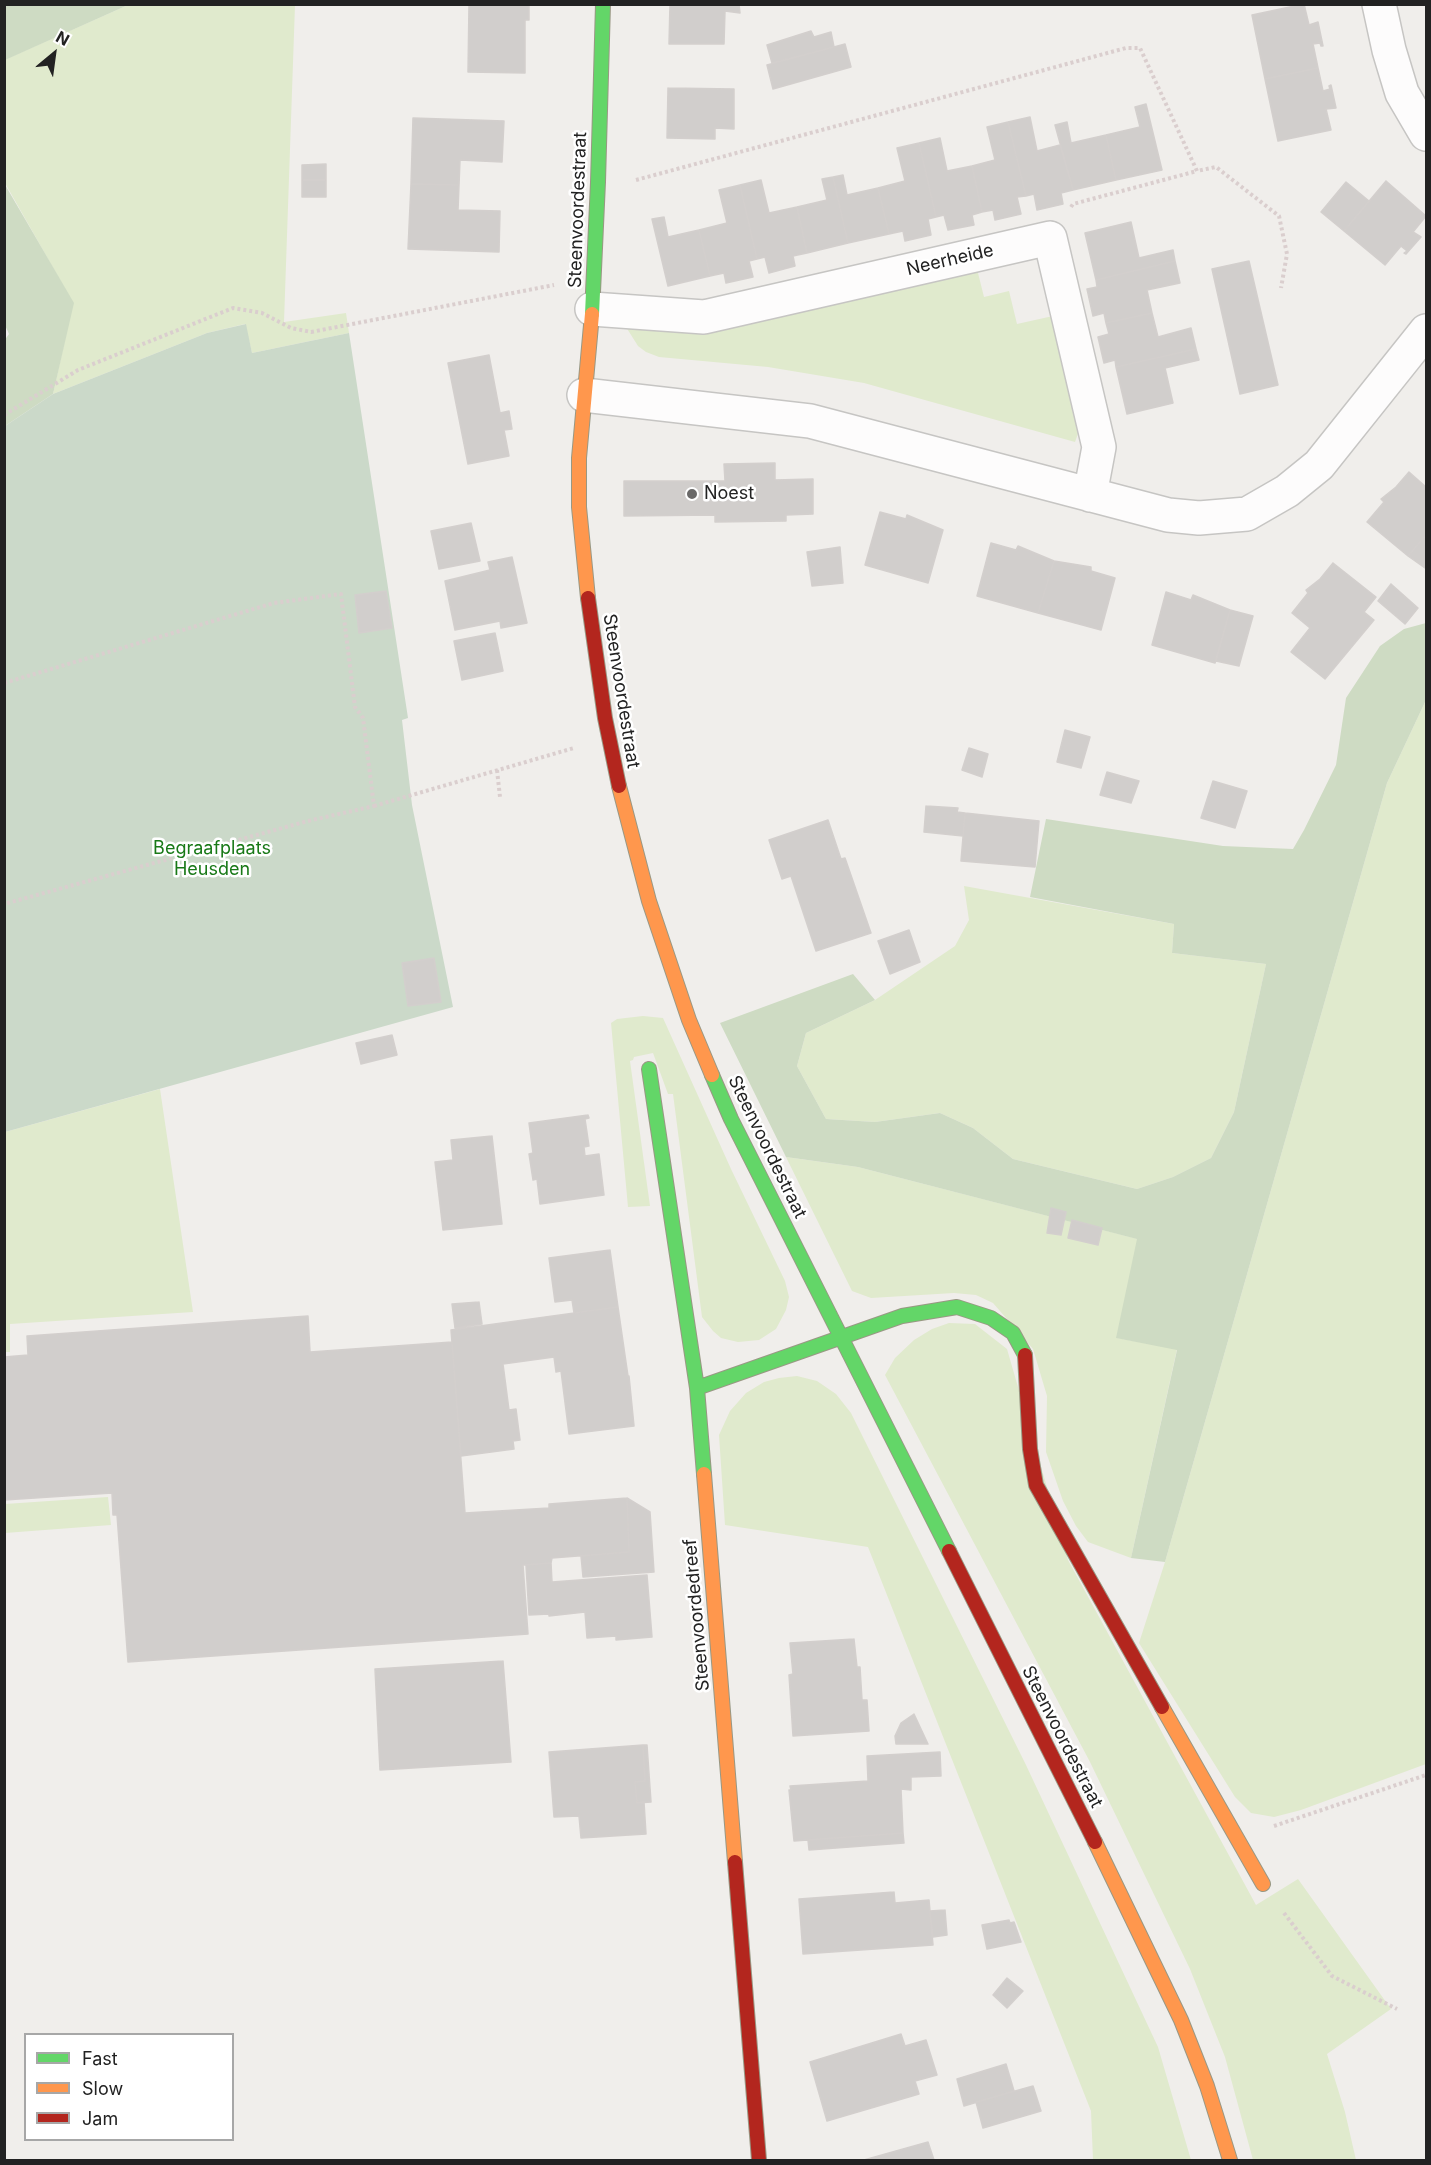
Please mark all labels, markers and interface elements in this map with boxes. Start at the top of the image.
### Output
north arrow [24,24,84,84]
text: N [53,27,73,50]
street label: Steenvoordestraat [564,132,592,288]
street label: Neerheide [904,240,996,280]
place label: Noest [704,483,754,505]
marker: Noest [685,487,699,501]
street label: Steenvoordestraat [598,612,644,770]
park label: Begraafplaats Heusden [153,838,271,880]
street label: Steenvoordestraat [723,1072,811,1222]
street label: Steenvoordedreef [680,1538,714,1692]
street label: Steenvoordestraat [1017,1662,1107,1812]
legend [24,2033,234,2141]
text: Fast [82,2048,118,2069]
text: Slow [82,2078,123,2099]
text: Jam [82,2108,118,2129]

